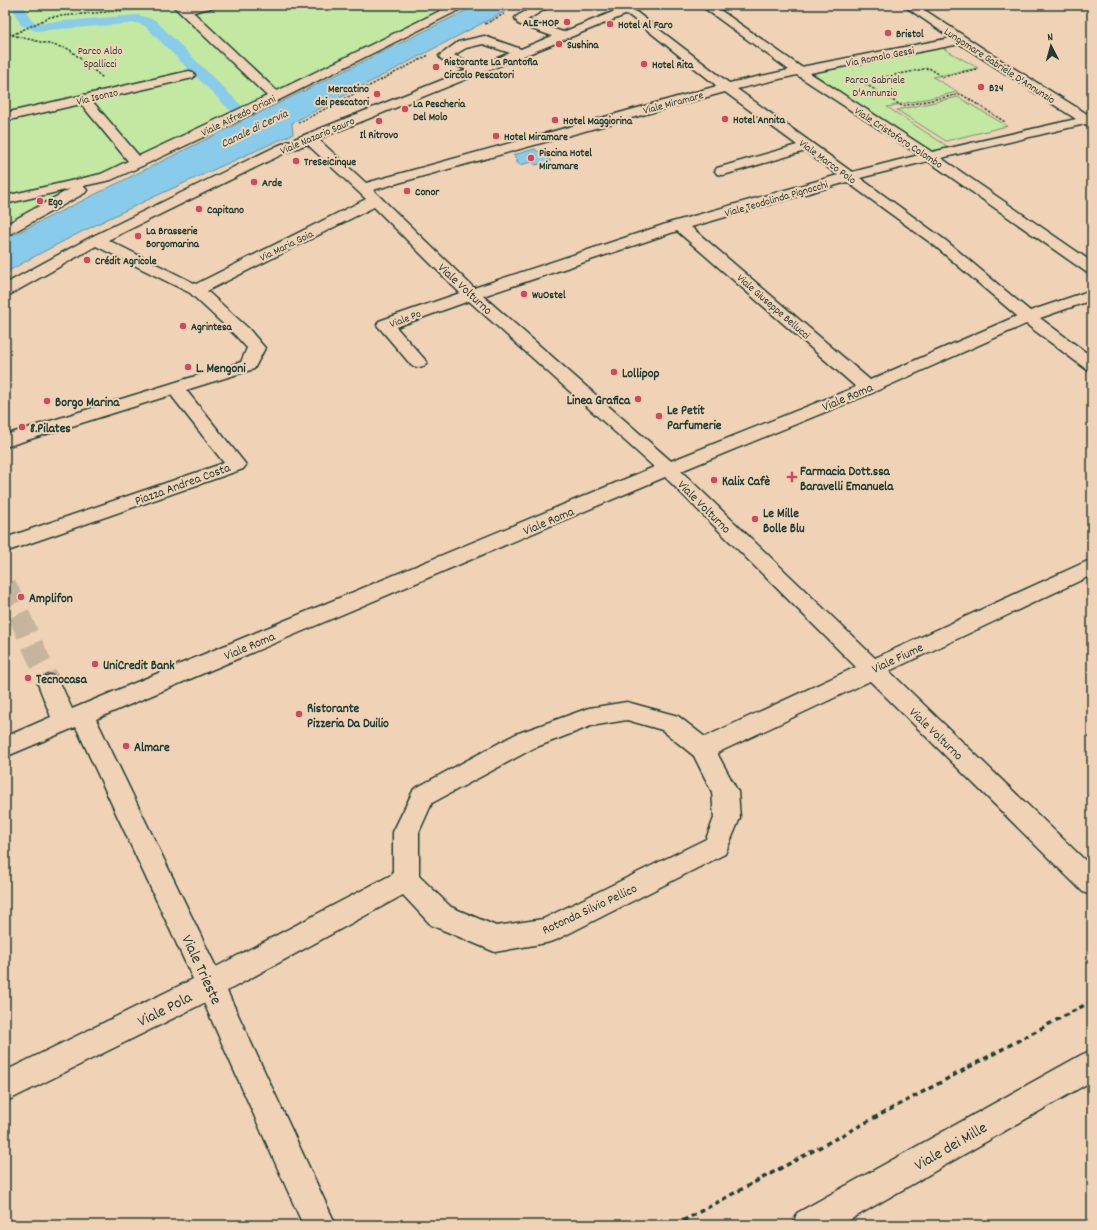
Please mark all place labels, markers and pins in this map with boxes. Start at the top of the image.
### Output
place label: ALE-HOP [523,16,559,32]
marker: ALE-HOP [562,17,572,27]
place label: Hotel Al Faro [618,18,673,34]
marker: Hotel Al Faro [605,19,615,29]
place label: Bristol [896,27,924,43]
marker: Bristol [883,28,893,38]
place label: Sushina [567,38,599,54]
marker: Sushina [554,39,564,49]
place label: Ristorante La Pantofla Circolo Pescatori [444,55,539,84]
place label: Hotel Rita [652,58,694,74]
marker: Hotel Rita [639,59,649,69]
marker: Ristorante La Pantofla Circolo Pescatori [431,62,441,72]
place label: B24 [989,81,1004,97]
place label: Mercatino dei pescatori [315,82,369,111]
marker: B24 [976,82,986,92]
marker: Mercatino dei pescatori [372,89,382,99]
place label: La Pescheria Del Molo [413,97,466,126]
marker: La Pescheria Del Molo [400,104,410,114]
place label: Hotel Annita [733,113,786,129]
place label: Hotel Maggiorina [563,114,633,130]
marker: Hotel Annita [720,114,730,124]
marker: Hotel Maggiorina [550,115,560,125]
marker: Il Ritrovo [374,116,384,126]
place label: Il Ritrovo [360,128,398,144]
place label: Hotel Miramare [504,130,568,146]
marker: Hotel Miramare [491,131,501,141]
place label: Piscina Hotel Miramare [539,146,592,175]
marker: Piscina Hotel Miramare [526,153,536,163]
place label: TreSeiCinque [304,155,356,171]
marker: TreSeiCinque [291,156,301,166]
place label: Arde [262,176,282,192]
marker: Arde [249,177,259,187]
place label: Conor [415,185,440,201]
marker: Conor [402,186,412,196]
place label: Ego [48,195,63,211]
marker: Ego [35,196,45,206]
place label: Capitano [207,203,244,219]
marker: Capitano [194,204,204,214]
place label: La Brasserie Borgomarina [146,224,200,253]
marker: La Brasserie Borgomarina [133,231,143,241]
place label: Crédit Agricole [95,254,157,270]
marker: Crédit Agricole [82,255,92,265]
place label: WuOstel [532,288,566,304]
marker: WuOstel [519,289,529,299]
place label: Agrintesa [191,320,233,336]
marker: Agrintesa [178,321,188,331]
place label: L. Mengoni [196,360,246,379]
marker: L. Mengoni [183,362,193,372]
place label: Lollipop [622,365,659,384]
marker: Lollipop [609,367,619,377]
place label: Linea Grafica [567,392,631,411]
place label: Borgo Marina [55,394,120,413]
marker: Linea Grafica [633,394,643,404]
marker: Borgo Marina [42,396,52,406]
place label: Le Petit Parfumerie [667,402,722,436]
marker: Le Petit Parfumerie [654,411,664,421]
place label: 8.Pilates [30,420,71,439]
marker: 8.Pilates [17,422,27,432]
place label: Farmacia Dott.ssa Baravelli Emanuela [800,463,894,497]
marker: Farmacia Dott.ssa Baravelli Emanuela [787,472,797,482]
place label: Kalix Cafè [722,473,770,492]
marker: Kalix Cafè [709,475,719,485]
place label: Le Mille Bolle Blu [763,505,805,539]
marker: Le Mille Bolle Blu [750,514,760,524]
place label: Amplifon [29,590,73,609]
marker: Amplifon [16,592,26,602]
place label: UniCredit Bank [103,657,175,676]
marker: UniCredit Bank [90,659,100,669]
place label: Tecnocasa [36,671,88,690]
marker: Tecnocasa [23,673,33,683]
place label: Ristorante Pizzeria Da Duilio [307,700,389,734]
marker: Ristorante Pizzeria Da Duilio [294,709,304,719]
place label: Almare [134,739,170,758]
marker: Almare [121,741,131,751]

